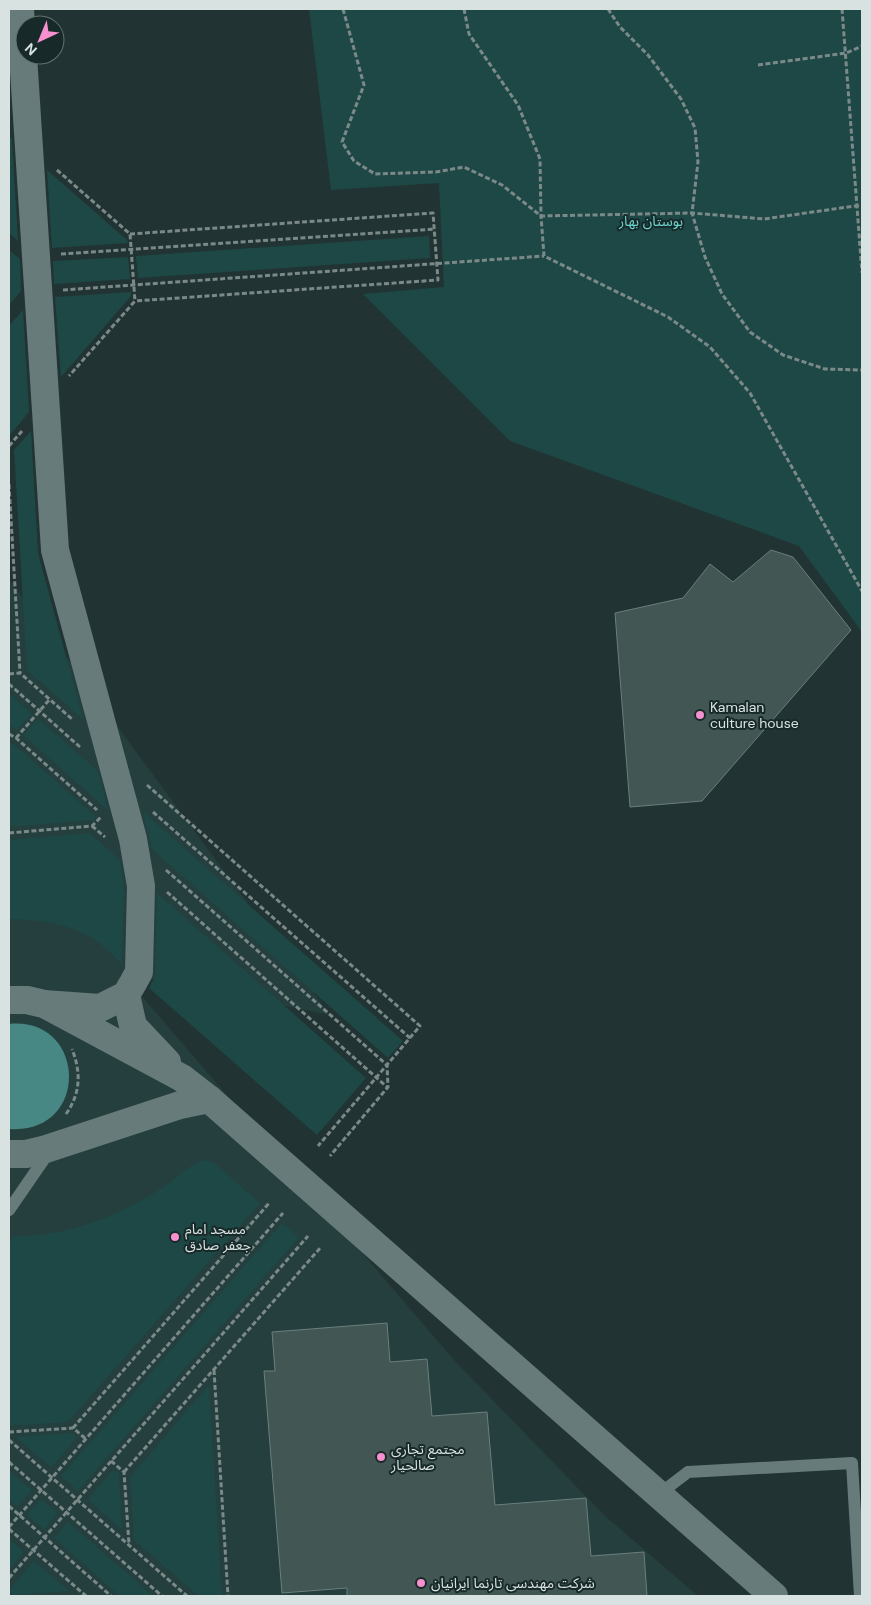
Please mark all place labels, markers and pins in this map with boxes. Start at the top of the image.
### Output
place label: Kamalan culture house [710,698,799,732]
marker: Kamalan culture house [694,709,706,721]
place label: مسجد امام جعفر صادق [185,1220,251,1254]
marker: مسجد امام جعفر صادق [169,1231,181,1243]
place label: مجتمع تجاری صالحیار [390,1440,465,1474]
marker: مجتمع تجاری صالحیار [375,1451,387,1463]
place label: شرکت مهندسی تارنما ایرانیان [431,1574,595,1592]
marker: شرکت مهندسی تارنما ایرانیان [415,1577,427,1589]

